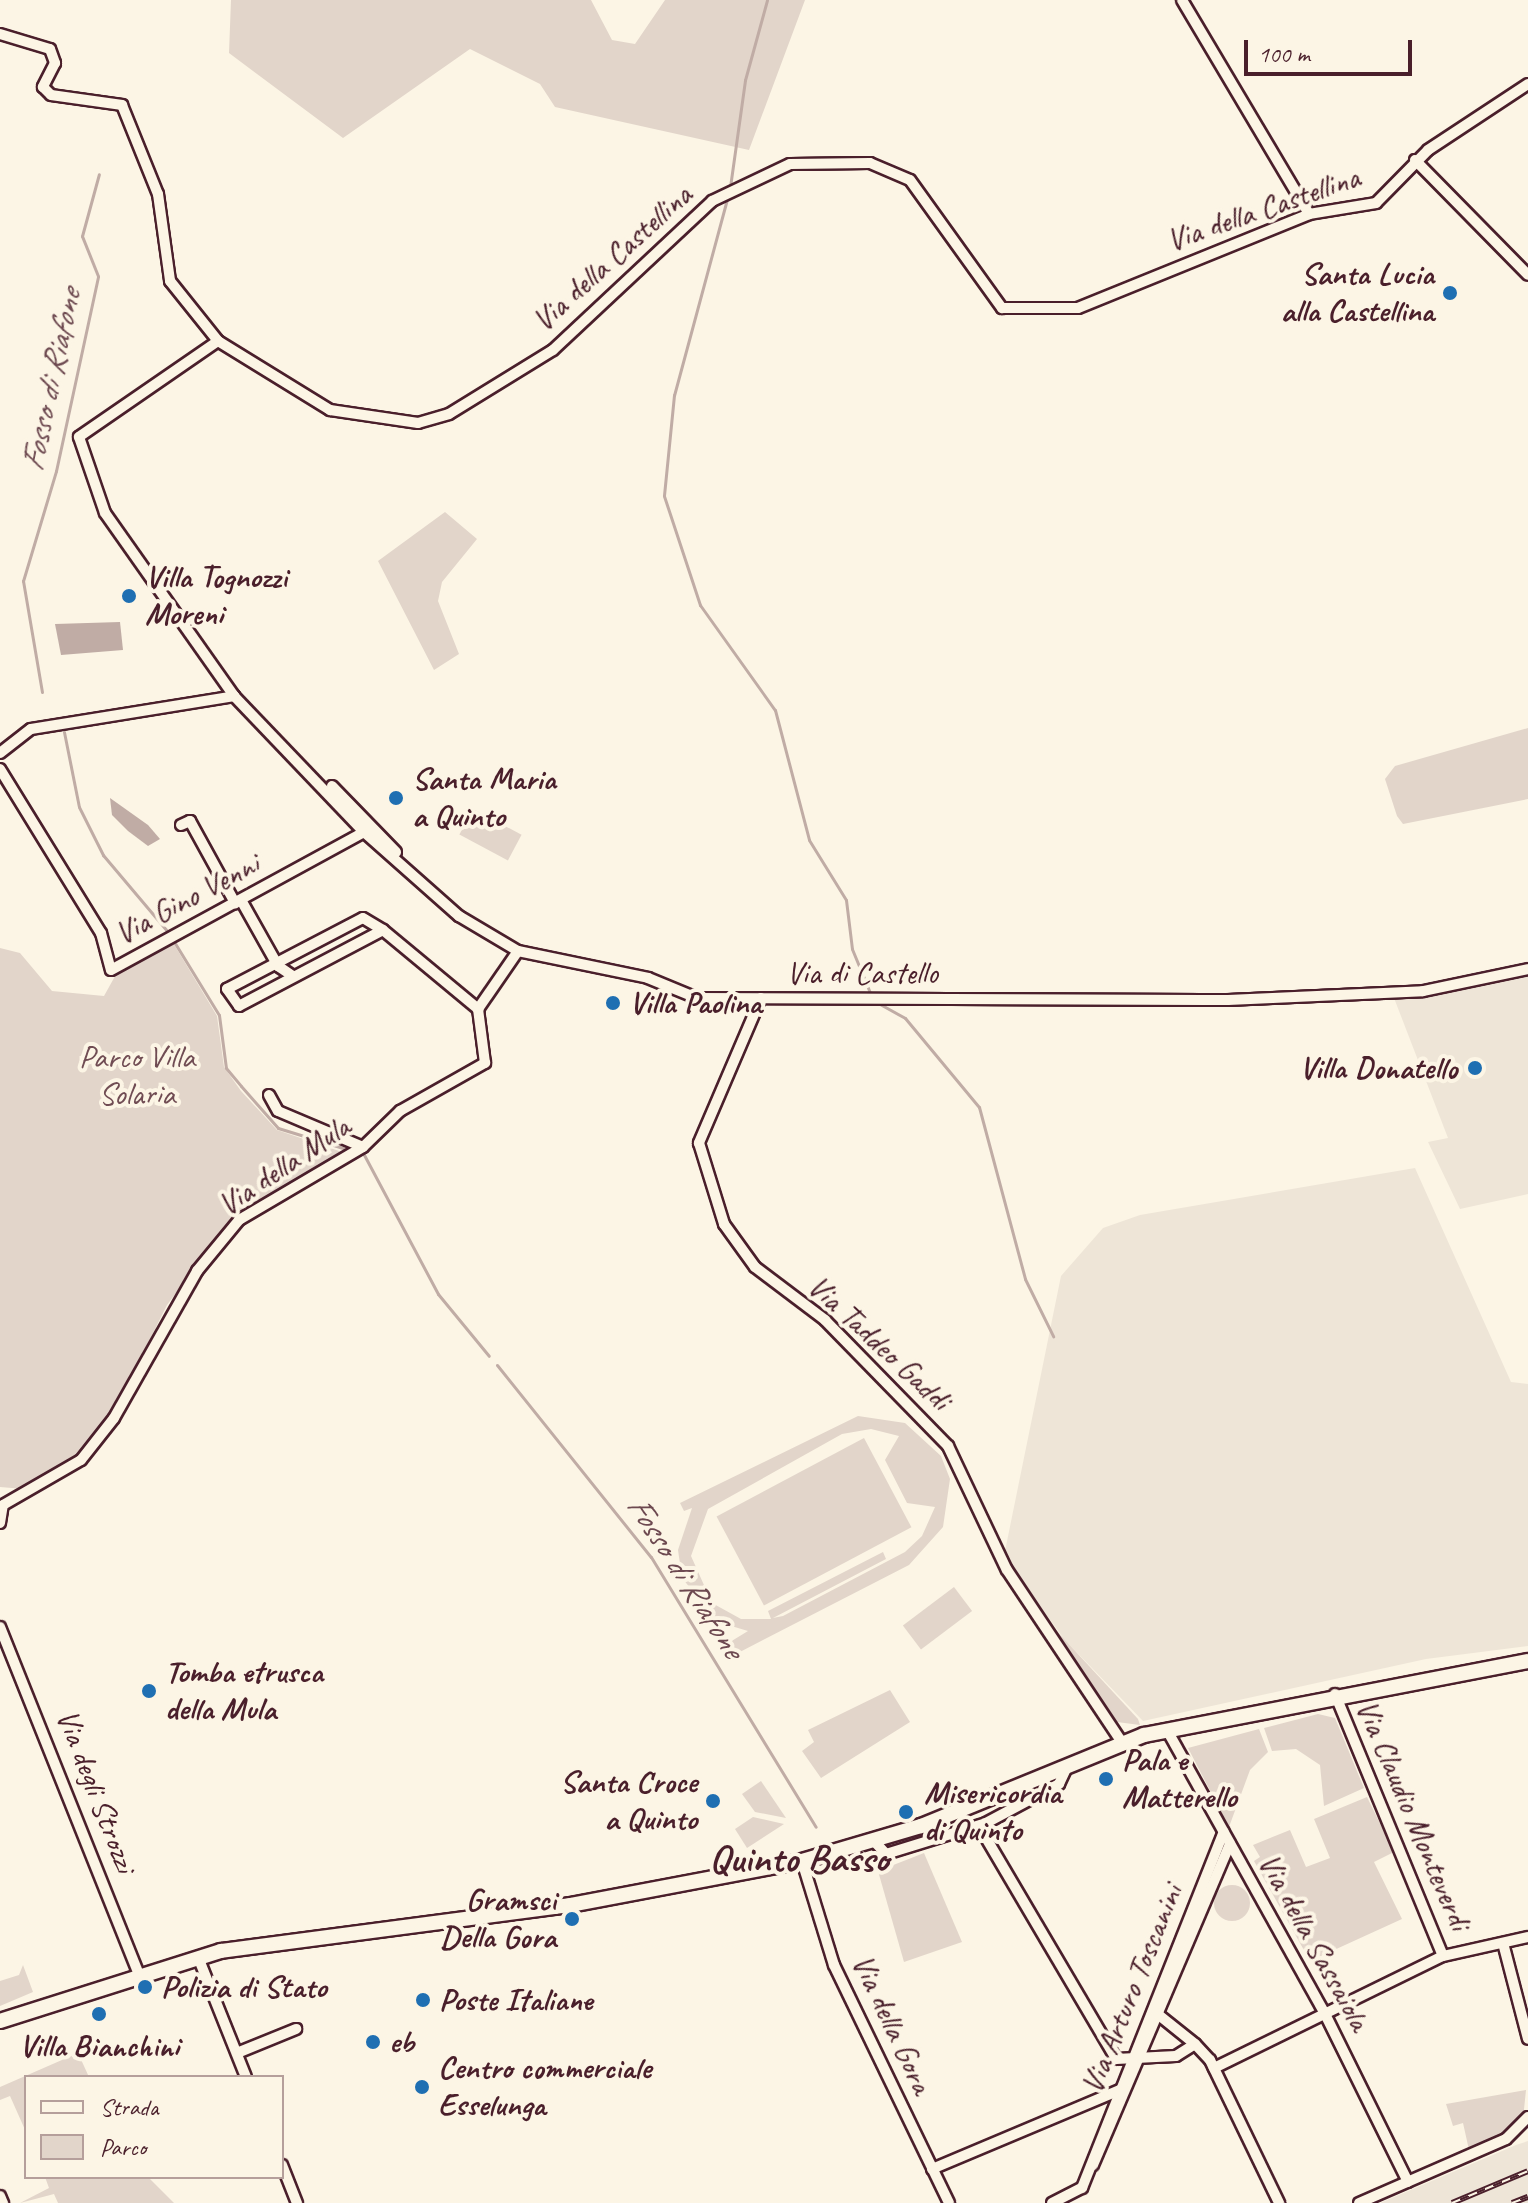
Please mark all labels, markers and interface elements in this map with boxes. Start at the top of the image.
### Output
scale bar [1248,24,1416,74]
text: 100 m [1258,39,1310,69]
street label: Via della Castellina [1161,158,1365,260]
street label: Via della Castellina [524,176,700,340]
place label: Santa Lucia alla Castellina [1279,256,1434,331]
marker: Santa Lucia alla Castellina [1441,284,1459,302]
water label: Fosso di Riafone [11,285,89,475]
place label: Villa Tognozzi Moreni [145,559,287,634]
marker: Villa Tognozzi Moreni [120,587,138,605]
place label: Santa Maria a Quinto [412,761,557,836]
marker: Santa Maria a Quinto [387,789,405,807]
street label: Via Gino Venni [108,845,266,953]
street label: Via di Castello [786,954,938,992]
place label: Villa Paolina [629,984,764,1022]
marker: Villa Paolina [604,994,622,1012]
park label: Parco Villa Solaria [80,1039,194,1114]
place label: Villa Donatello [1300,1049,1457,1087]
marker: Villa Donatello [1464,1057,1486,1079]
street label: Via della Mula [211,1108,357,1224]
street label: Via Taddeo Gaddi [799,1266,959,1420]
water label: Fosso di Riafone [619,1487,753,1665]
place label: Tomba etrusca della Mula [165,1654,323,1729]
marker: Tomba etrusca della Mula [140,1682,158,1700]
street label: Via Claudio Monteverdi [1347,1694,1479,1936]
street label: Via degli Strozzi [47,1704,145,1878]
place label: Pala e Matterello [1122,1742,1237,1817]
place label: Santa Croce a Quinto [560,1764,697,1839]
marker: Pala e Matterello [1097,1770,1115,1788]
place label: Misericordia di Quinto [924,1775,1061,1850]
marker: Santa Croce a Quinto [704,1792,722,1810]
marker: Misericordia di Quinto [895,1801,917,1823]
district label: Quinto Basso [709,1834,889,1882]
street label: Via della Sassaiola [1250,1847,1378,2037]
street label: Via Arturo Toscanini [1073,1879,1191,2099]
place label: Gramsci Della Gora [442,1882,556,1957]
marker: Gramsci Della Gora [563,1910,581,1928]
street label: Via della Gora [843,1949,941,2099]
place label: Polizia di Stato [161,1968,327,2006]
marker: Polizia di Stato [136,1978,154,1996]
place label: Poste Italiane [439,1981,594,2019]
marker: Poste Italiane [414,1991,432,2009]
marker: Villa Bianchini [90,2005,108,2023]
place label: eb [389,2023,414,2061]
place label: Villa Bianchini [20,2027,178,2065]
marker: eb [364,2033,382,2051]
place label: Centro commerciale Esselunga [438,2050,652,2125]
legend [24,2075,284,2179]
marker: Centro commerciale Esselunga [413,2078,431,2096]
text: Strada [100,2092,158,2122]
text: Parco [100,2132,146,2162]

